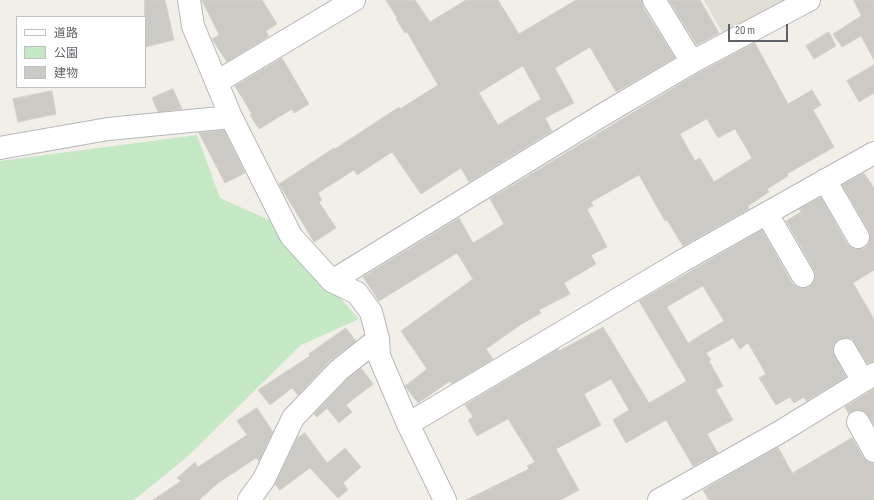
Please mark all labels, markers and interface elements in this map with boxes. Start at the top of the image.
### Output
legend [16,16,146,88]
scale bar [730,16,790,42]
text: 20 m [735,23,755,38]
text: 道路 [54,26,78,41]
text: 公園 [54,46,78,61]
text: 建物 [54,66,78,81]

